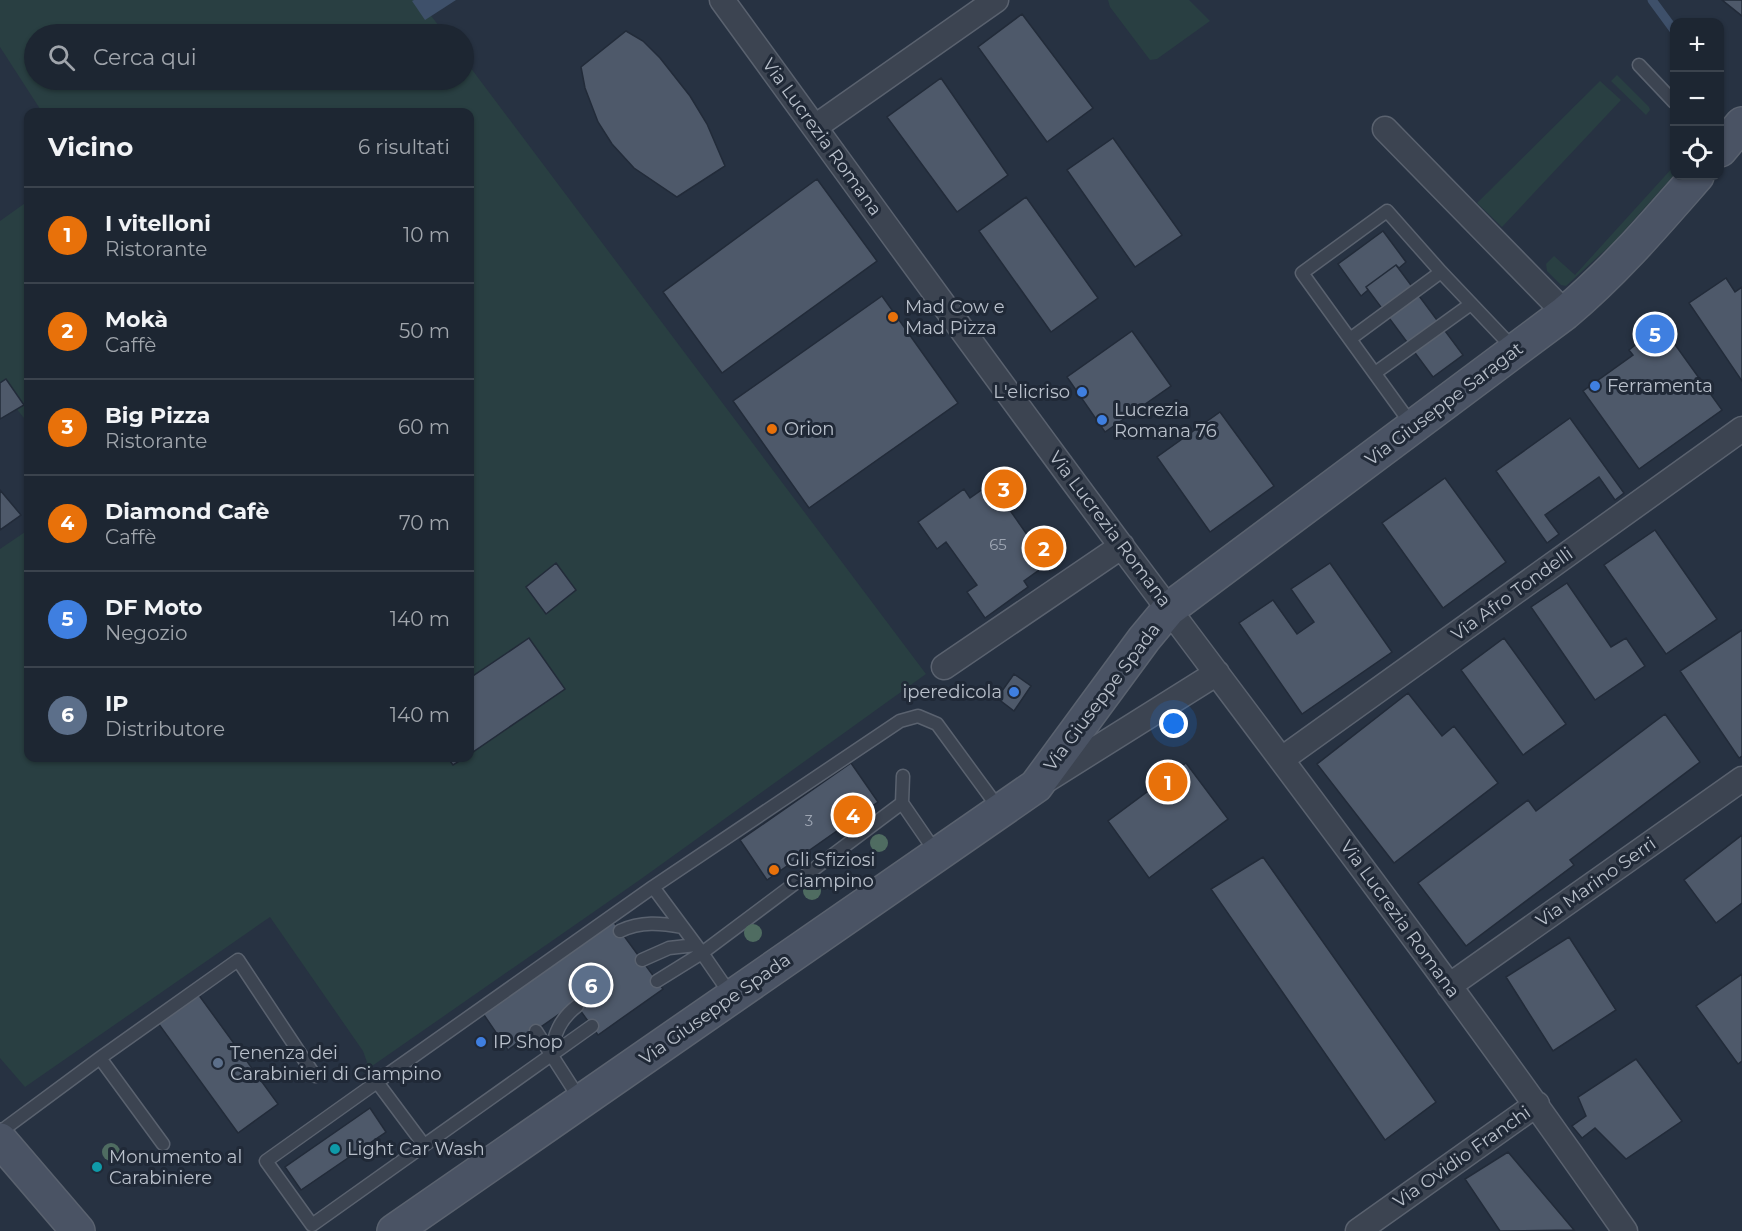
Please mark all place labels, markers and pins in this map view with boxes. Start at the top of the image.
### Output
place label: Mad Cow e Mad Pizza [905,296,1005,339]
marker: Mad Cow e Mad Pizza [886,310,900,324]
pin: 5 [1636,312,1674,356]
place label: Ferramenta [1607,375,1713,397]
marker: Ferramenta [1588,379,1602,393]
place label: L'elicriso [993,381,1070,403]
marker: L'elicriso [1075,385,1089,399]
place label: Lucrezia Romana 76 [1114,399,1217,442]
marker: Lucrezia Romana 76 [1095,413,1109,427]
place label: Orion [784,418,834,440]
marker: Orion [765,422,779,436]
pin: 3 [984,466,1024,512]
pin: 2 [1024,526,1064,570]
place label: iperedicola [902,681,1002,703]
marker: iperedicola [1007,685,1021,699]
pin: 1 [1148,760,1188,804]
pin: 4 [834,792,872,838]
place label: Gli Sfiziosi Ciampino [786,849,875,892]
marker: Gli Sfiziosi Ciampino [767,863,781,877]
pin: 6 [572,962,610,1008]
place label: IP Shop [493,1031,563,1053]
marker: IP Shop [474,1035,488,1049]
place label: Tenenza dei Carabinieri di Ciampino [230,1042,442,1085]
marker: Tenenza dei Carabinieri di Ciampino [211,1056,225,1070]
place label: Light Car Wash [347,1138,485,1160]
marker: Light Car Wash [328,1142,342,1156]
place label: Monumento al Carabiniere [109,1146,242,1189]
marker: Monumento al Carabiniere [90,1160,104,1174]

